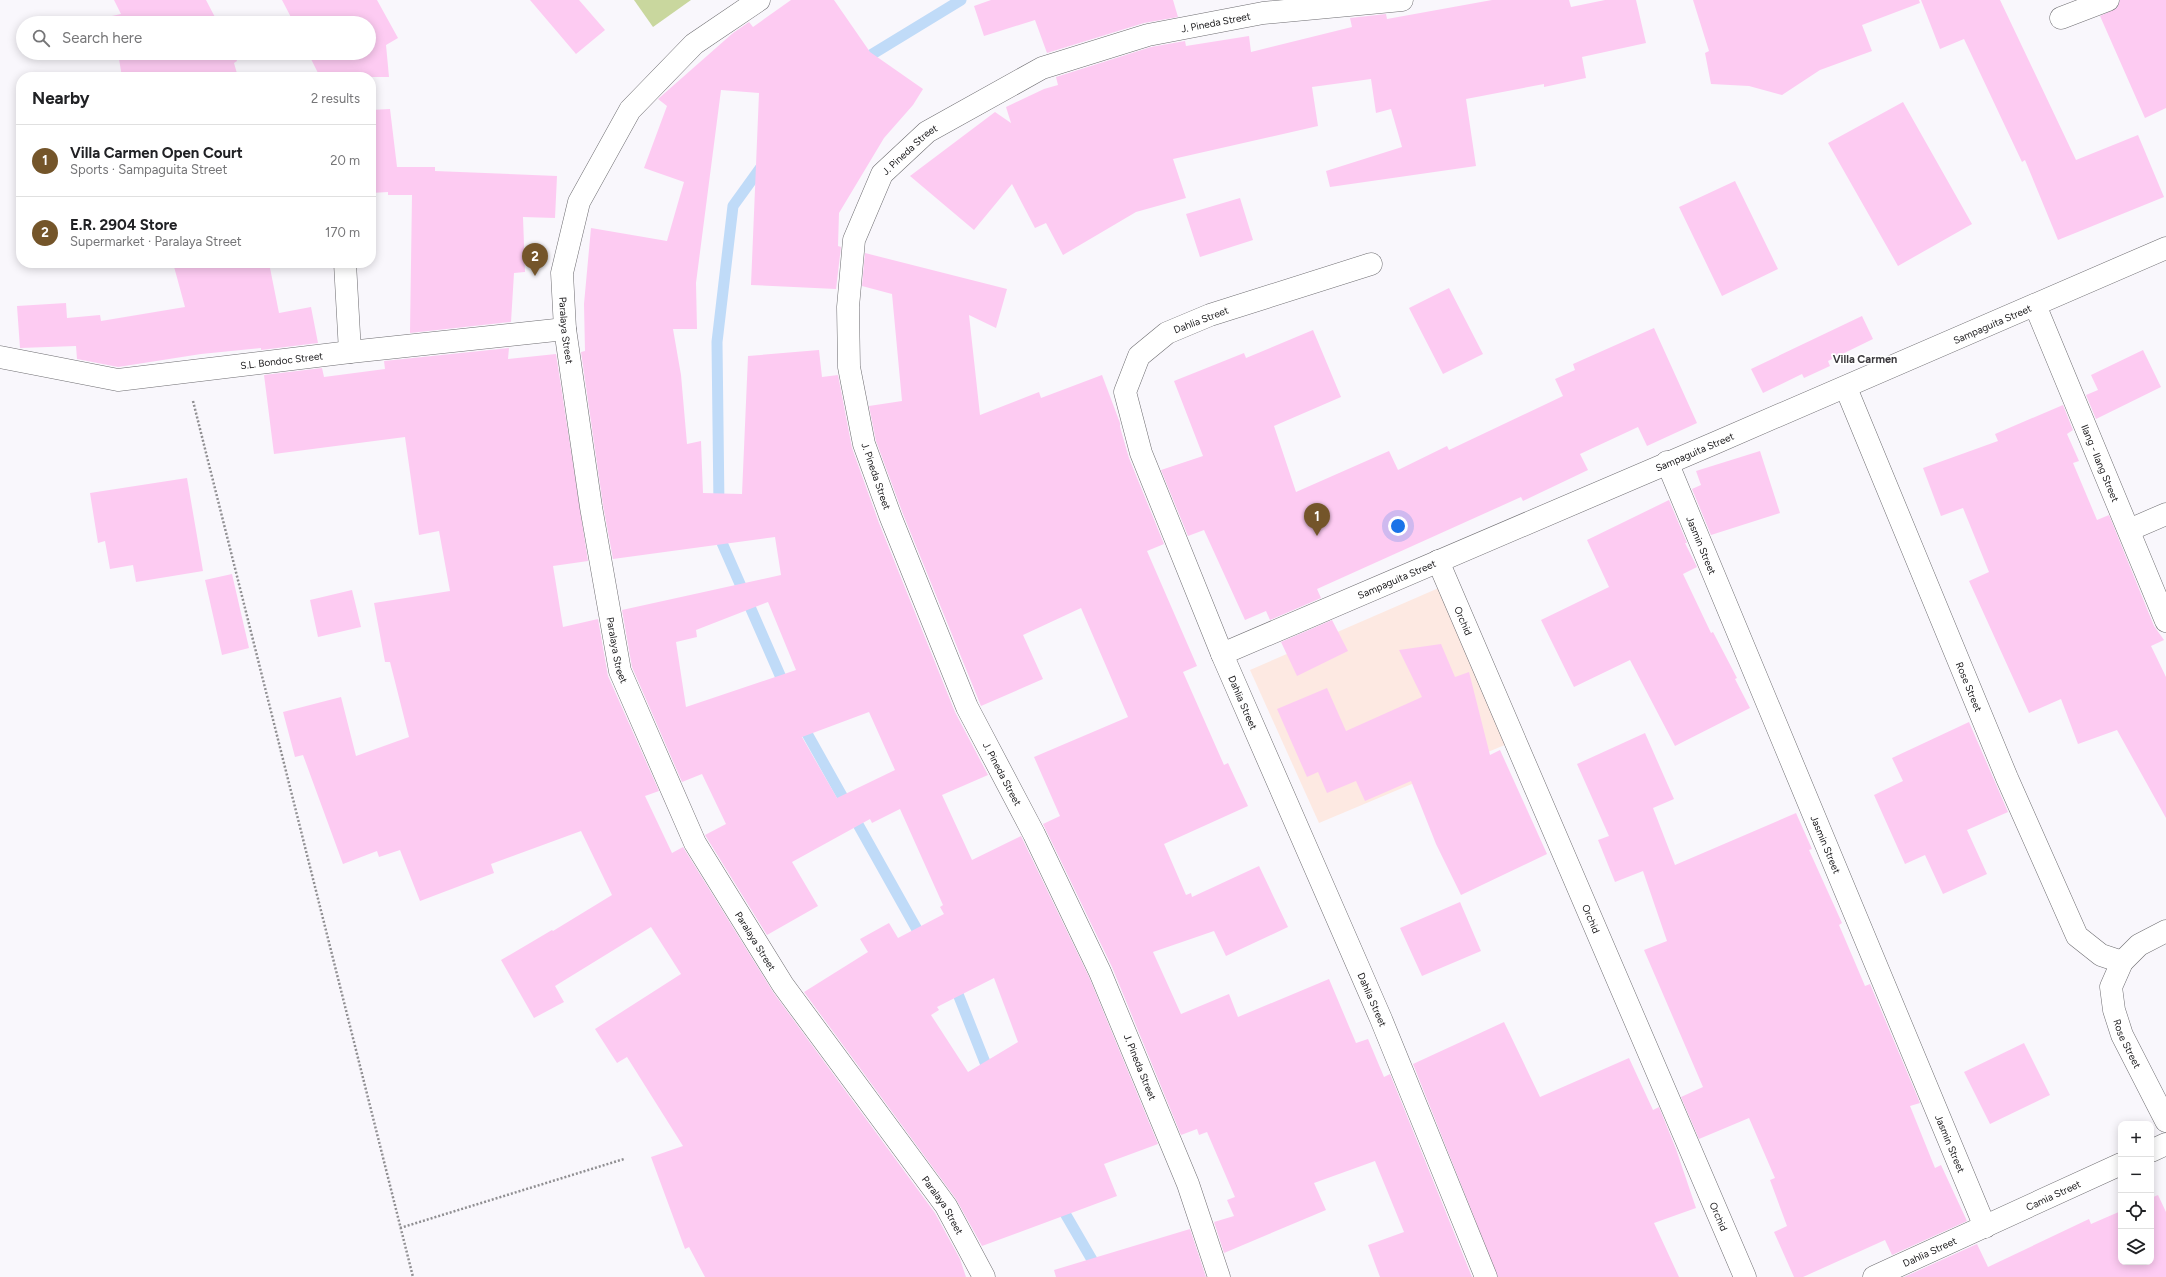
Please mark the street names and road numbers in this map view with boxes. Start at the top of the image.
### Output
street label: J. Pineda Street [1180,9,1252,35]
street label: J. Pineda Street [879,121,940,178]
street label: Paralaya Street [557,296,577,365]
street label: Sampaguita Street [1951,301,2033,346]
street label: Dahlia Street [1172,304,1230,336]
street label: S.L. Bondoc Street [240,349,324,372]
street label: Ilang - Ilang Street [2079,422,2122,504]
street label: Sampaguita Street [1653,429,1736,474]
street label: J. Pineda Street [858,441,894,512]
street label: Jasmin Street [1684,514,1720,576]
street label: Sampaguita Street [1355,556,1438,601]
street label: Orchid [1452,604,1476,637]
street label: Paralaya Street [604,616,631,685]
street label: Rose Street [1953,660,1985,714]
street label: Dahlia Street [1226,673,1261,732]
street label: J. Pineda Street [980,740,1024,808]
street label: Jasmin Street [1808,813,1844,876]
street label: Orchid [1579,902,1603,935]
street label: Paralaya Street [732,909,779,973]
street label: Dahlia Street [1355,970,1390,1029]
street label: Rose Street [2111,1017,2144,1070]
street label: J. Pineda Street [1121,1032,1159,1102]
street label: Jasmin Street [1932,1112,1968,1175]
street label: Paralaya Street [919,1173,967,1237]
street label: Camia Street [2024,1177,2083,1213]
street label: Orchid [1707,1200,1731,1233]
street label: Dahlia Street [1901,1234,1959,1270]

